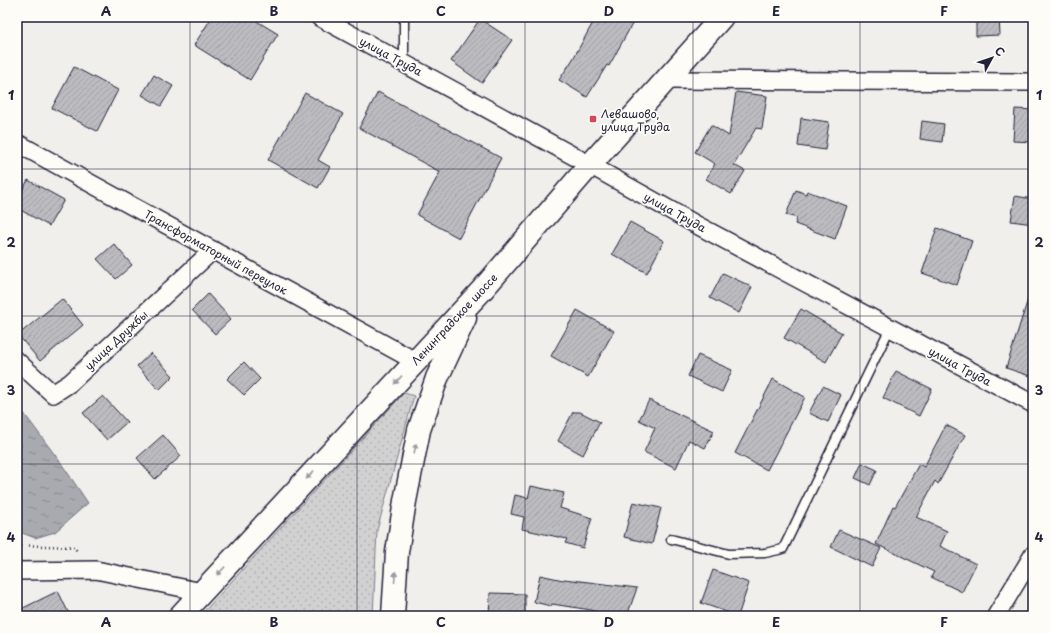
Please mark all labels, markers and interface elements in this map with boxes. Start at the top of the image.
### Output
text: A [101,1,111,20]
text: B [270,1,279,20]
text: C [436,1,446,20]
text: D [604,1,614,20]
text: E [772,1,780,20]
text: F [940,1,948,20]
street label: улица Труда [357,32,426,80]
north arrow [972,38,1012,78]
text: С [991,43,1009,60]
text: 1 [8,85,14,104]
text: 1 [1036,85,1042,104]
place label: Левашово, улица Труда [601,105,670,135]
marker: Левашово, улица Труда [588,114,598,124]
street label: улица Труда [641,188,709,236]
street label: Трансформаторный переулок [141,205,291,299]
text: 2 [6,232,16,251]
text: 2 [1034,232,1044,251]
street label: Ленинградское шоссе [407,269,501,369]
street label: улица Дружбы [81,306,151,374]
street label: улица Труда [926,342,995,390]
one-way arrow [393,375,403,385]
text: 3 [7,380,16,399]
text: 3 [1035,380,1044,399]
one-way arrow [413,443,419,455]
one-way arrow [305,470,314,480]
text: 4 [7,527,16,546]
text: 4 [1035,527,1044,546]
one-way arrow [217,565,226,576]
one-way arrow [391,571,398,583]
text: A [101,612,111,631]
text: B [270,612,279,631]
text: C [436,612,446,631]
text: D [604,612,614,631]
text: E [772,612,780,631]
text: F [940,612,948,631]

